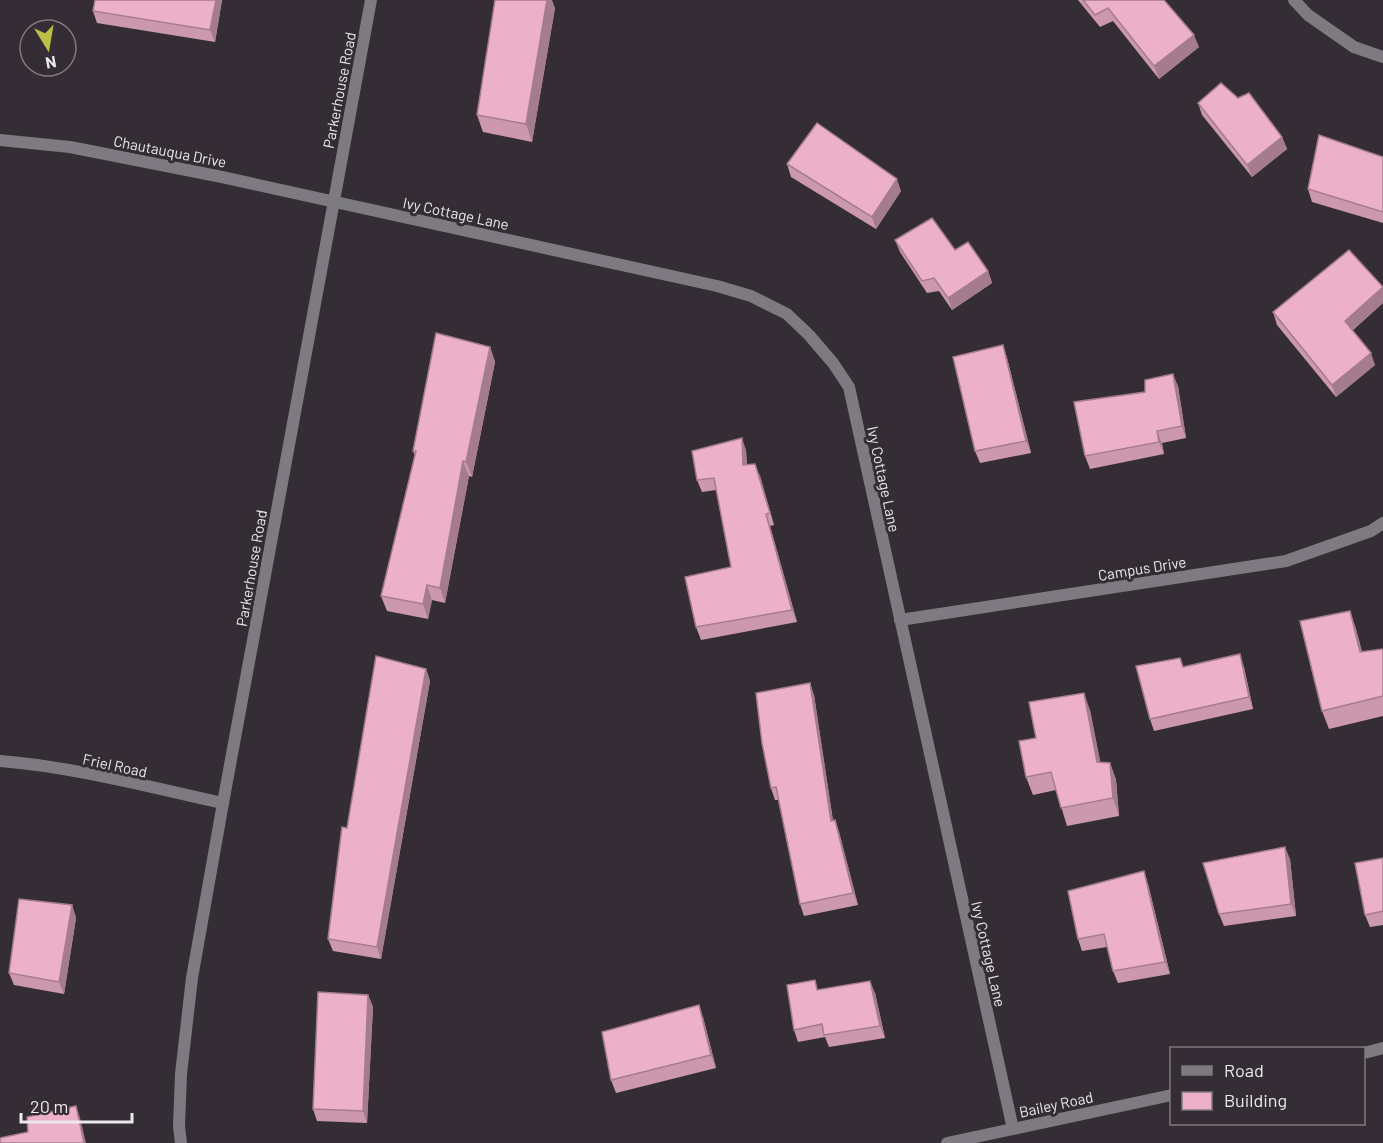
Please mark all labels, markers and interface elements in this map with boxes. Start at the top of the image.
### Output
north arrow [18,18,78,78]
street label: Parkerhouse Road [319,30,359,150]
text: N [44,53,58,74]
street label: Chautauqua Drive [112,131,228,171]
street label: Ivy Cottage Lane [401,193,511,233]
street label: Ivy Cottage Lane [864,424,904,534]
street label: Parkerhouse Road [232,508,270,628]
street label: Campus Drive [1097,552,1187,584]
street label: Friel Road [81,749,149,781]
street label: Ivy Cottage Lane [968,899,1010,1009]
legend [1170,1047,1365,1125]
text: Road [1224,1059,1264,1081]
scale bar [21,1086,132,1124]
street label: Bailey Road [1017,1087,1095,1121]
text: Building [1224,1089,1287,1111]
text: 20 m [30,1095,68,1117]

